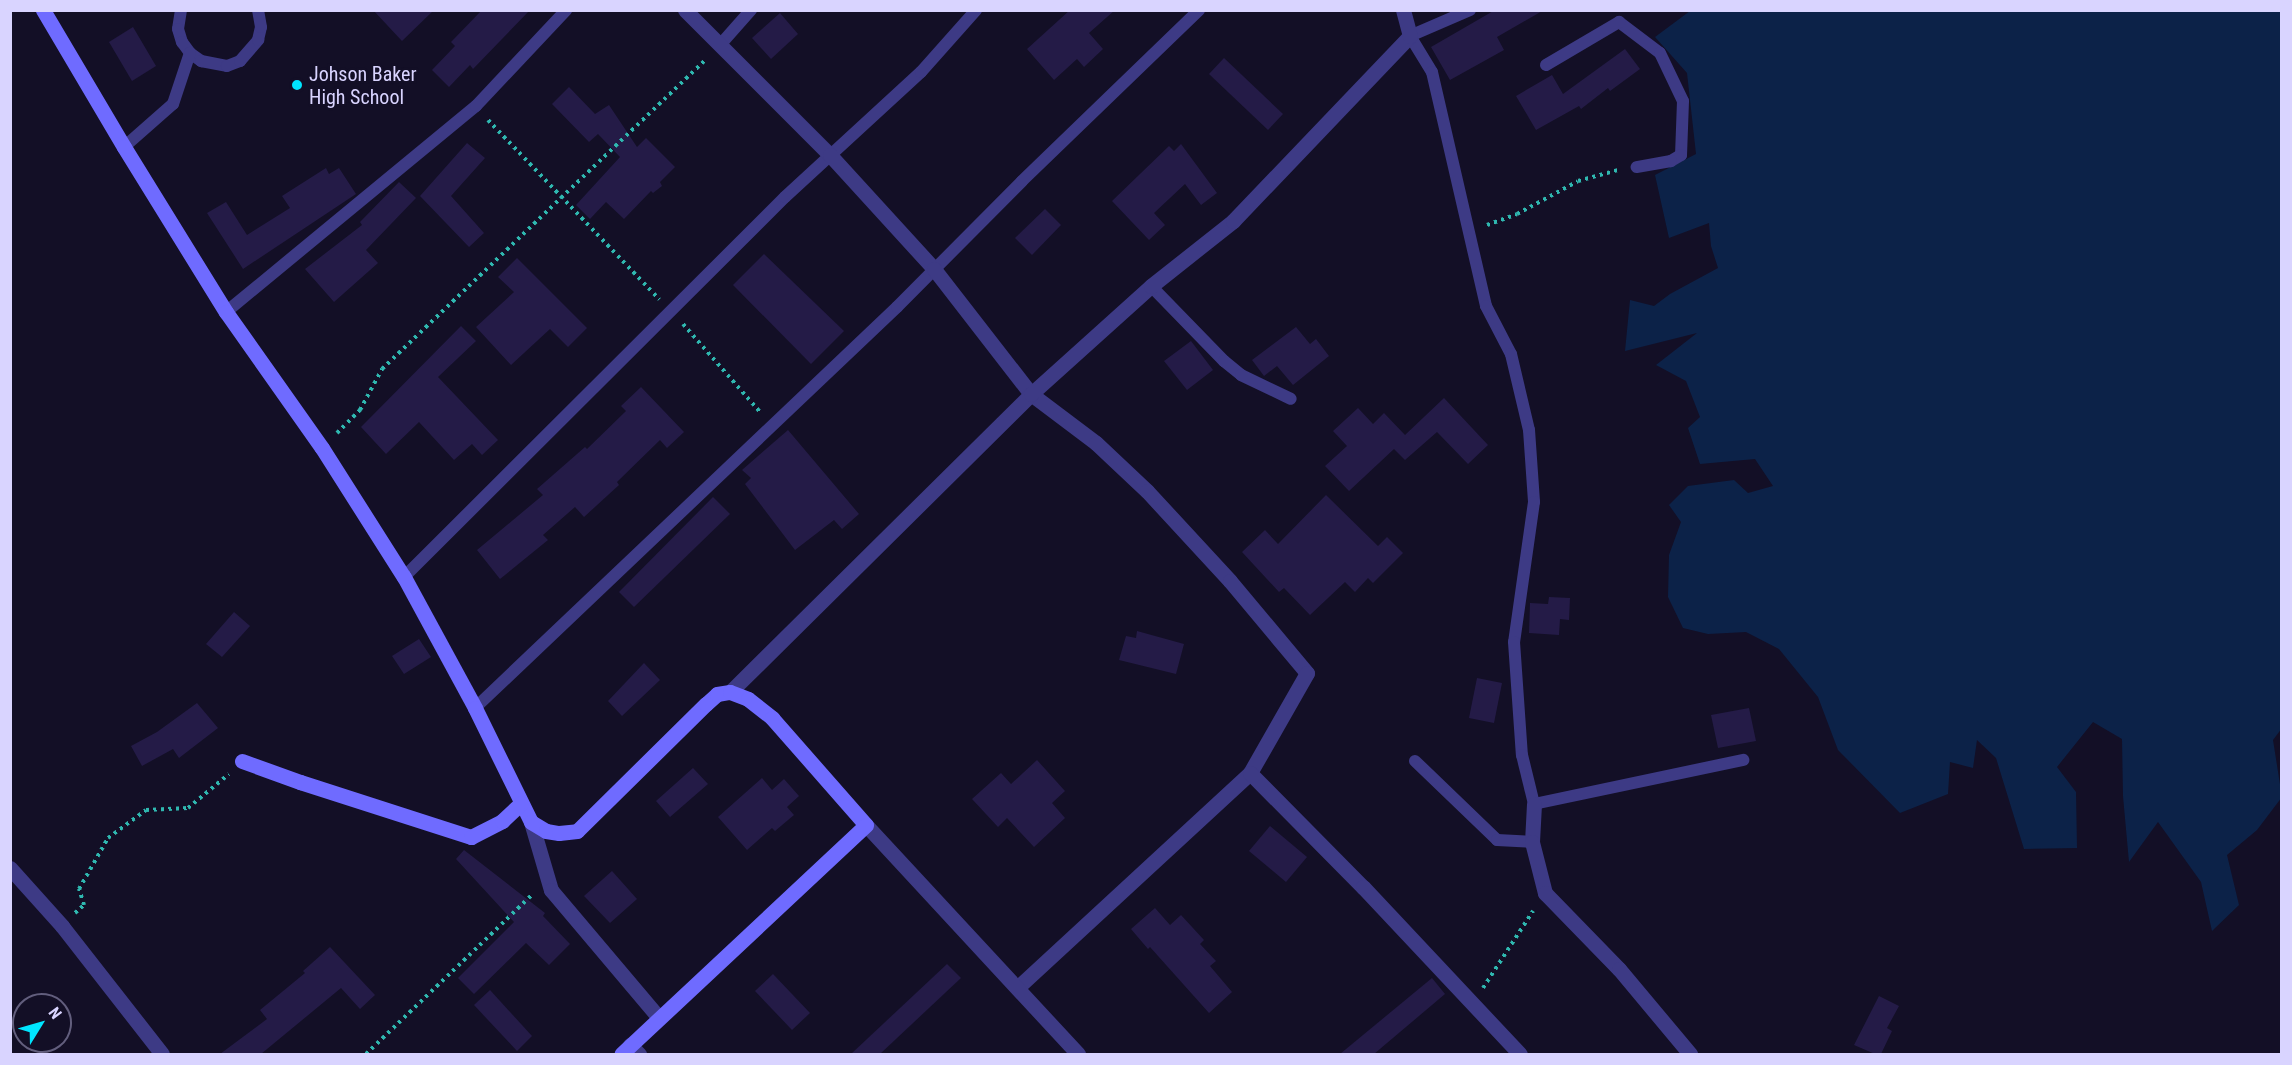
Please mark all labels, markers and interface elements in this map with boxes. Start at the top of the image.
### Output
place label: Johson Baker High School [309,62,417,109]
marker: Johson Baker High School [290,78,304,92]
north arrow [12,993,72,1053]
text: N [45,1003,66,1023]

